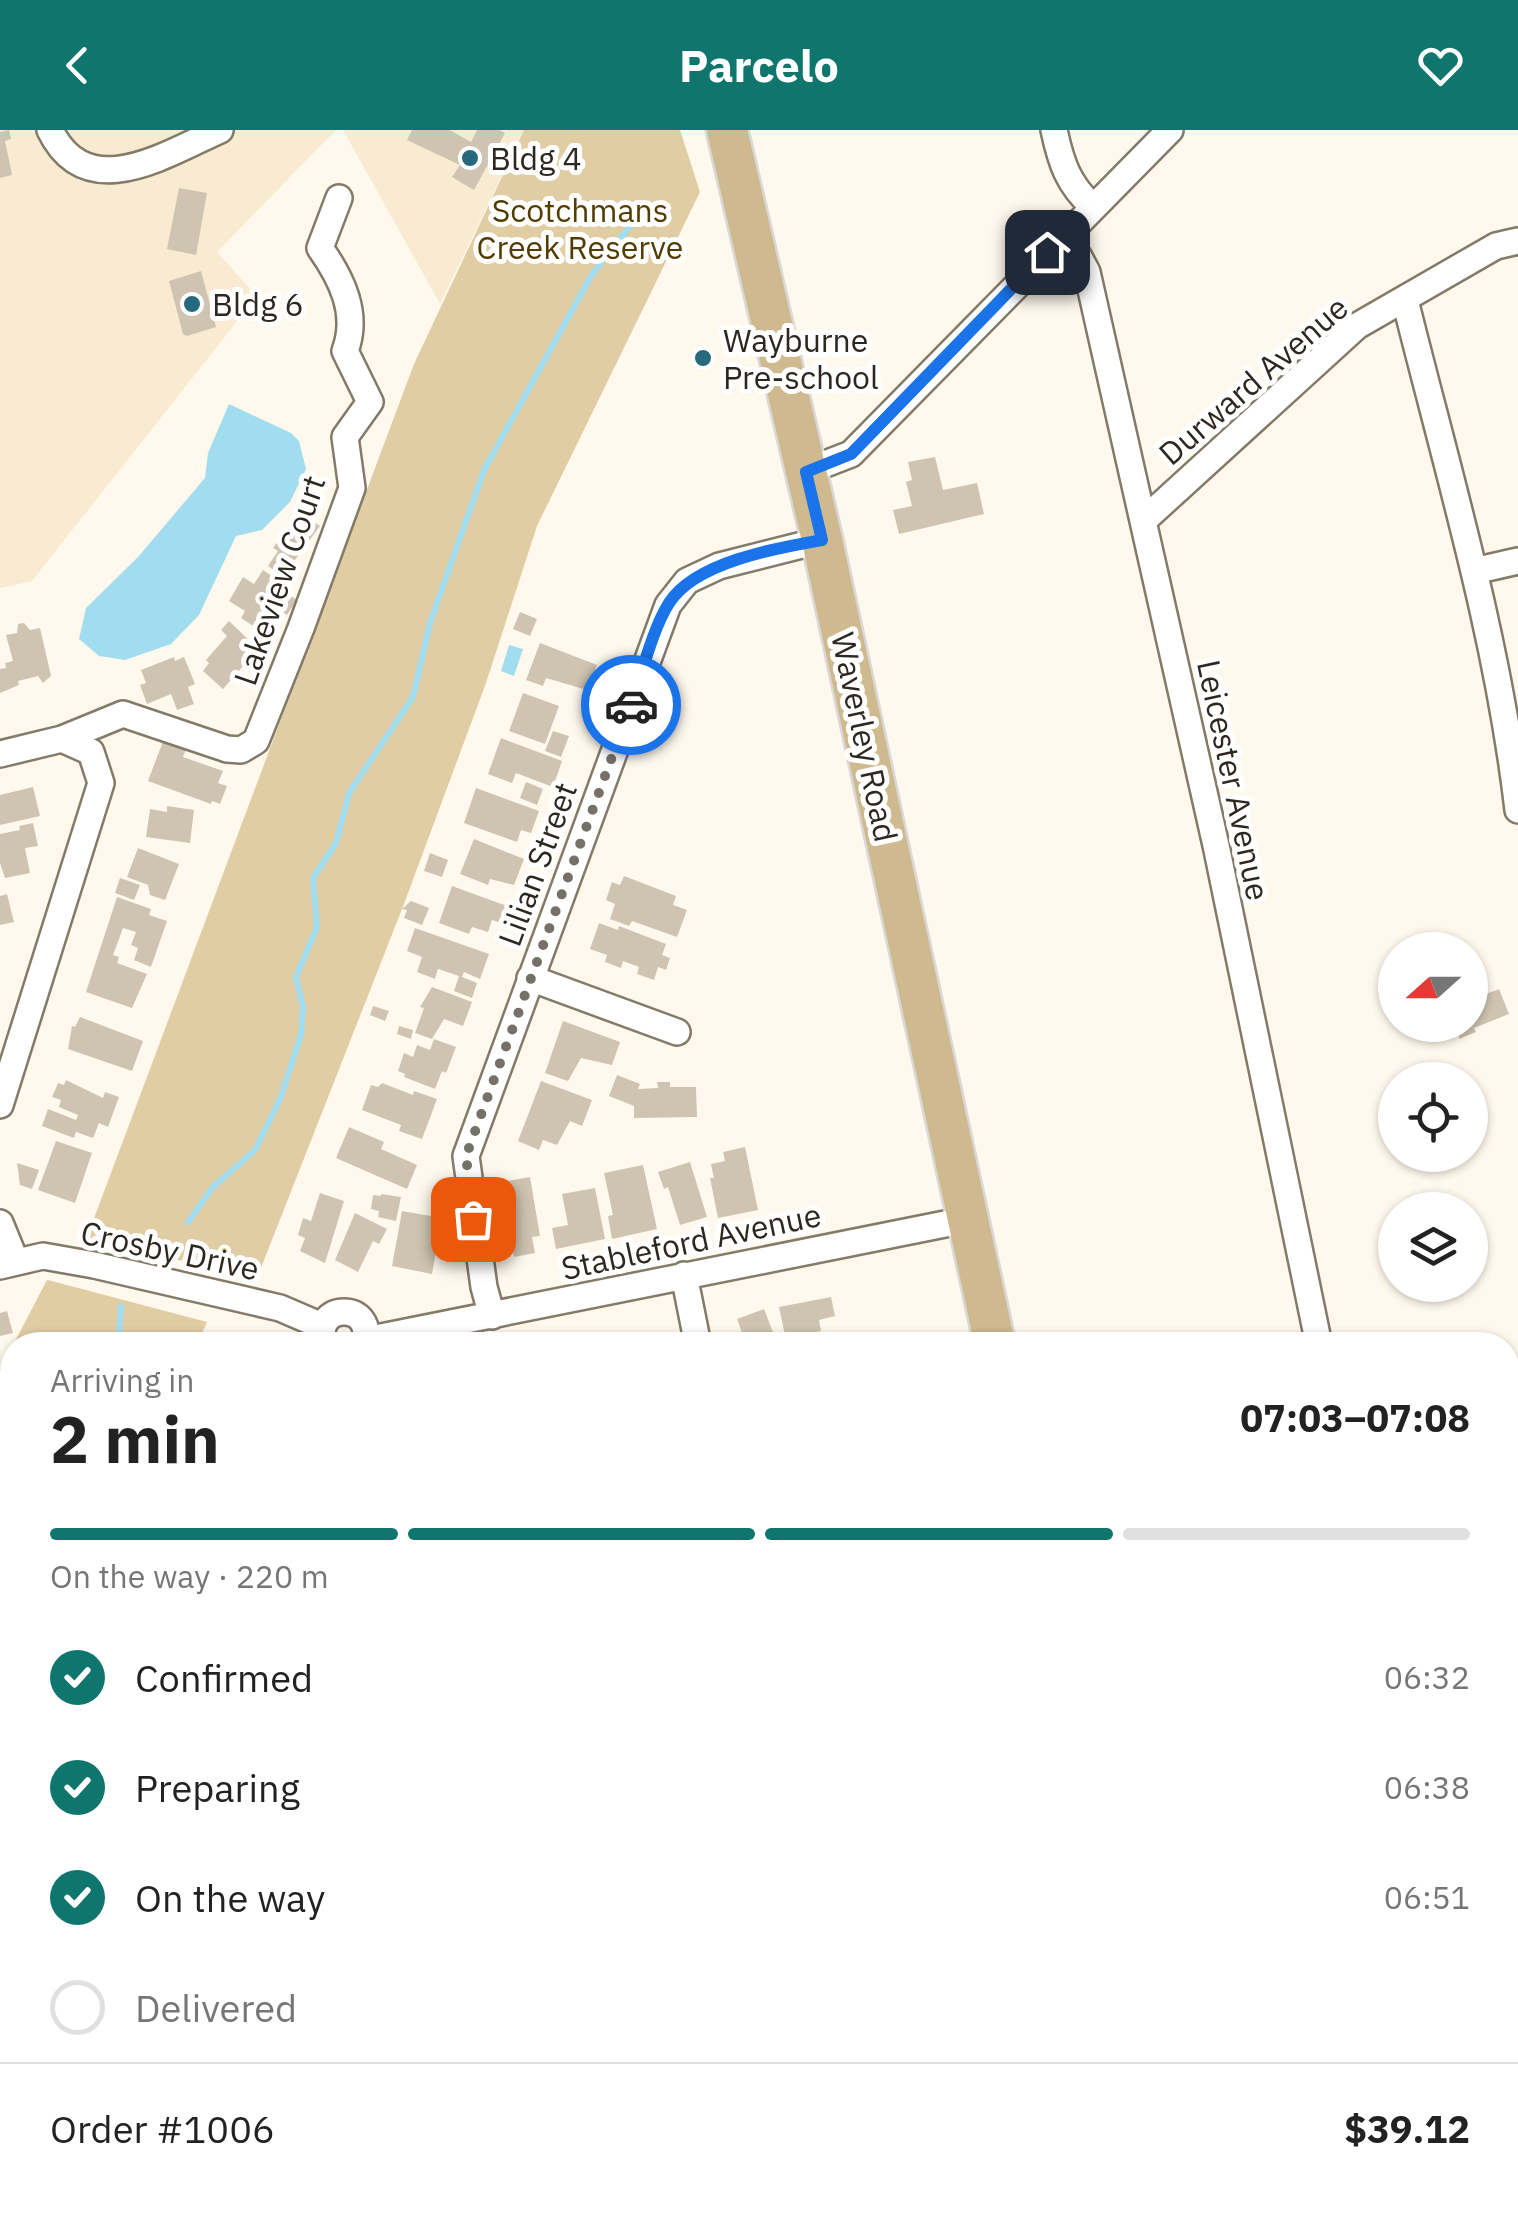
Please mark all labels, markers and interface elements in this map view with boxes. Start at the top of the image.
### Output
text: Parcelo [679,36,839,94]
icon: back [50,38,105,93]
icon: heart [1413,38,1468,93]
place label: Bldg 4 [490,137,582,179]
marker: Bldg 4 [459,147,481,169]
park label: Scotchmans Creek Reserve [477,189,683,268]
pin [1005,210,1090,295]
icon: home [1020,225,1075,280]
place label: Bldg 6 [212,283,304,325]
street label: Durward Avenue [1150,286,1356,474]
marker: Bldg 6 [181,293,203,315]
place label: Wayburne Pre-school [723,319,879,398]
marker: Wayburne Pre-school [692,347,714,369]
street label: Lakeview Court [223,470,335,690]
street label: Waverley Road [822,628,908,846]
courier [581,655,681,755]
street label: Leicester Avenue [1188,656,1280,904]
icon: car [604,678,659,733]
street label: Lilian Street [488,776,586,952]
north arrow [1378,932,1488,1042]
map controls [1378,932,1488,1302]
button: locate [1378,1062,1488,1172]
pin [431,1177,516,1262]
icon: bag [446,1192,501,1247]
button: layers [1378,1192,1488,1302]
street label: Stableford Avenue [557,1193,825,1289]
street label: Crosby Drive [77,1211,263,1289]
text: Arriving in [50,1359,195,1401]
text: 07:03–07:08 [1240,1393,1470,1442]
text: 2 min [50,1396,220,1481]
text: On the way · 220 m [50,1555,329,1597]
icon: check [50,1650,105,1705]
text: Confirmed [135,1653,313,1702]
text: 06:32 [1384,1656,1470,1698]
icon: check [50,1760,105,1815]
text: Preparing [135,1763,300,1812]
text: 06:38 [1384,1766,1470,1808]
icon: check [50,1870,105,1925]
text: On the way [135,1873,325,1922]
text: 06:51 [1384,1876,1470,1918]
text: Delivered [135,1983,297,2032]
text: Order #1006 [50,2104,275,2153]
text: $39.12 [1344,2104,1470,2153]

